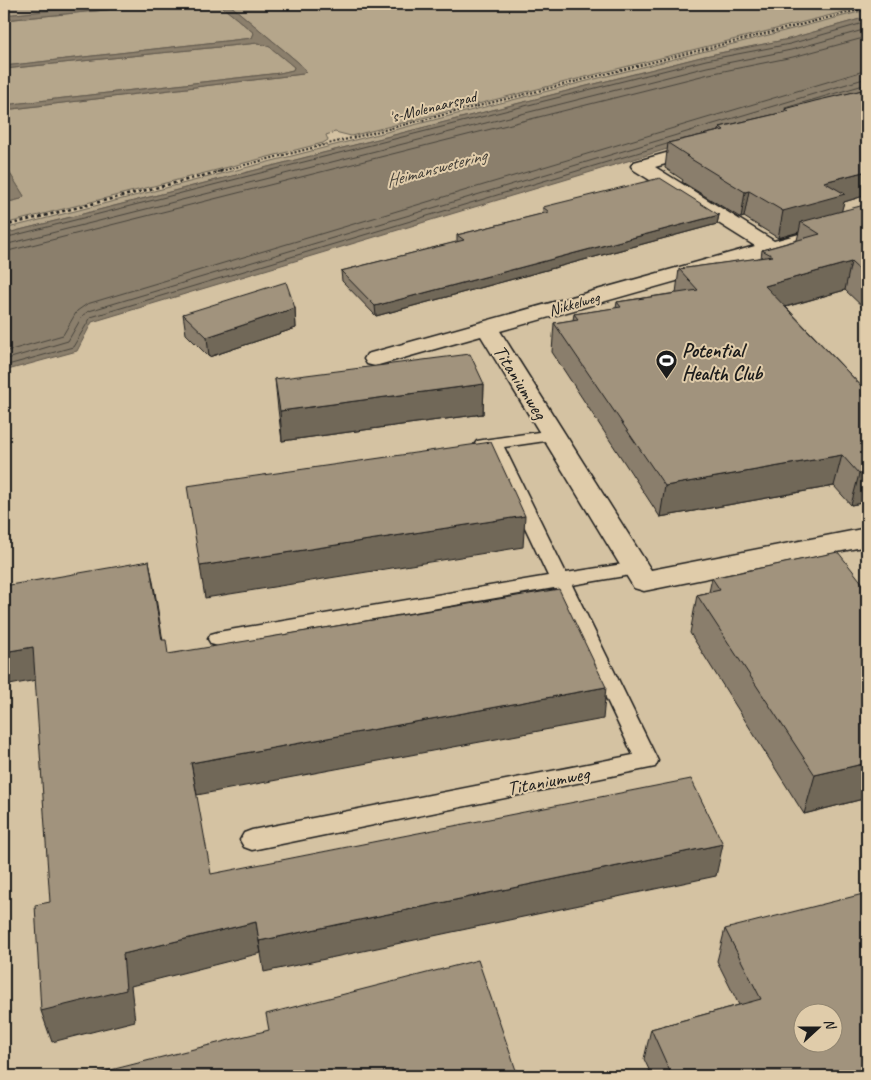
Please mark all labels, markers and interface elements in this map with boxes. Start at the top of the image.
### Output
street label: 's-Molenaarspad [388,86,481,127]
water label: Heimanswetering [384,143,491,192]
street label: Nikkelweg [546,287,603,321]
place label: Potential Health Club [682,338,763,386]
street label: Titaniumweg [487,340,554,425]
sports icon: Potential Health Club [654,349,678,380]
street label: Titaniumweg [505,760,593,801]
north arrow [794,1002,844,1052]
text: N [820,1016,840,1033]

